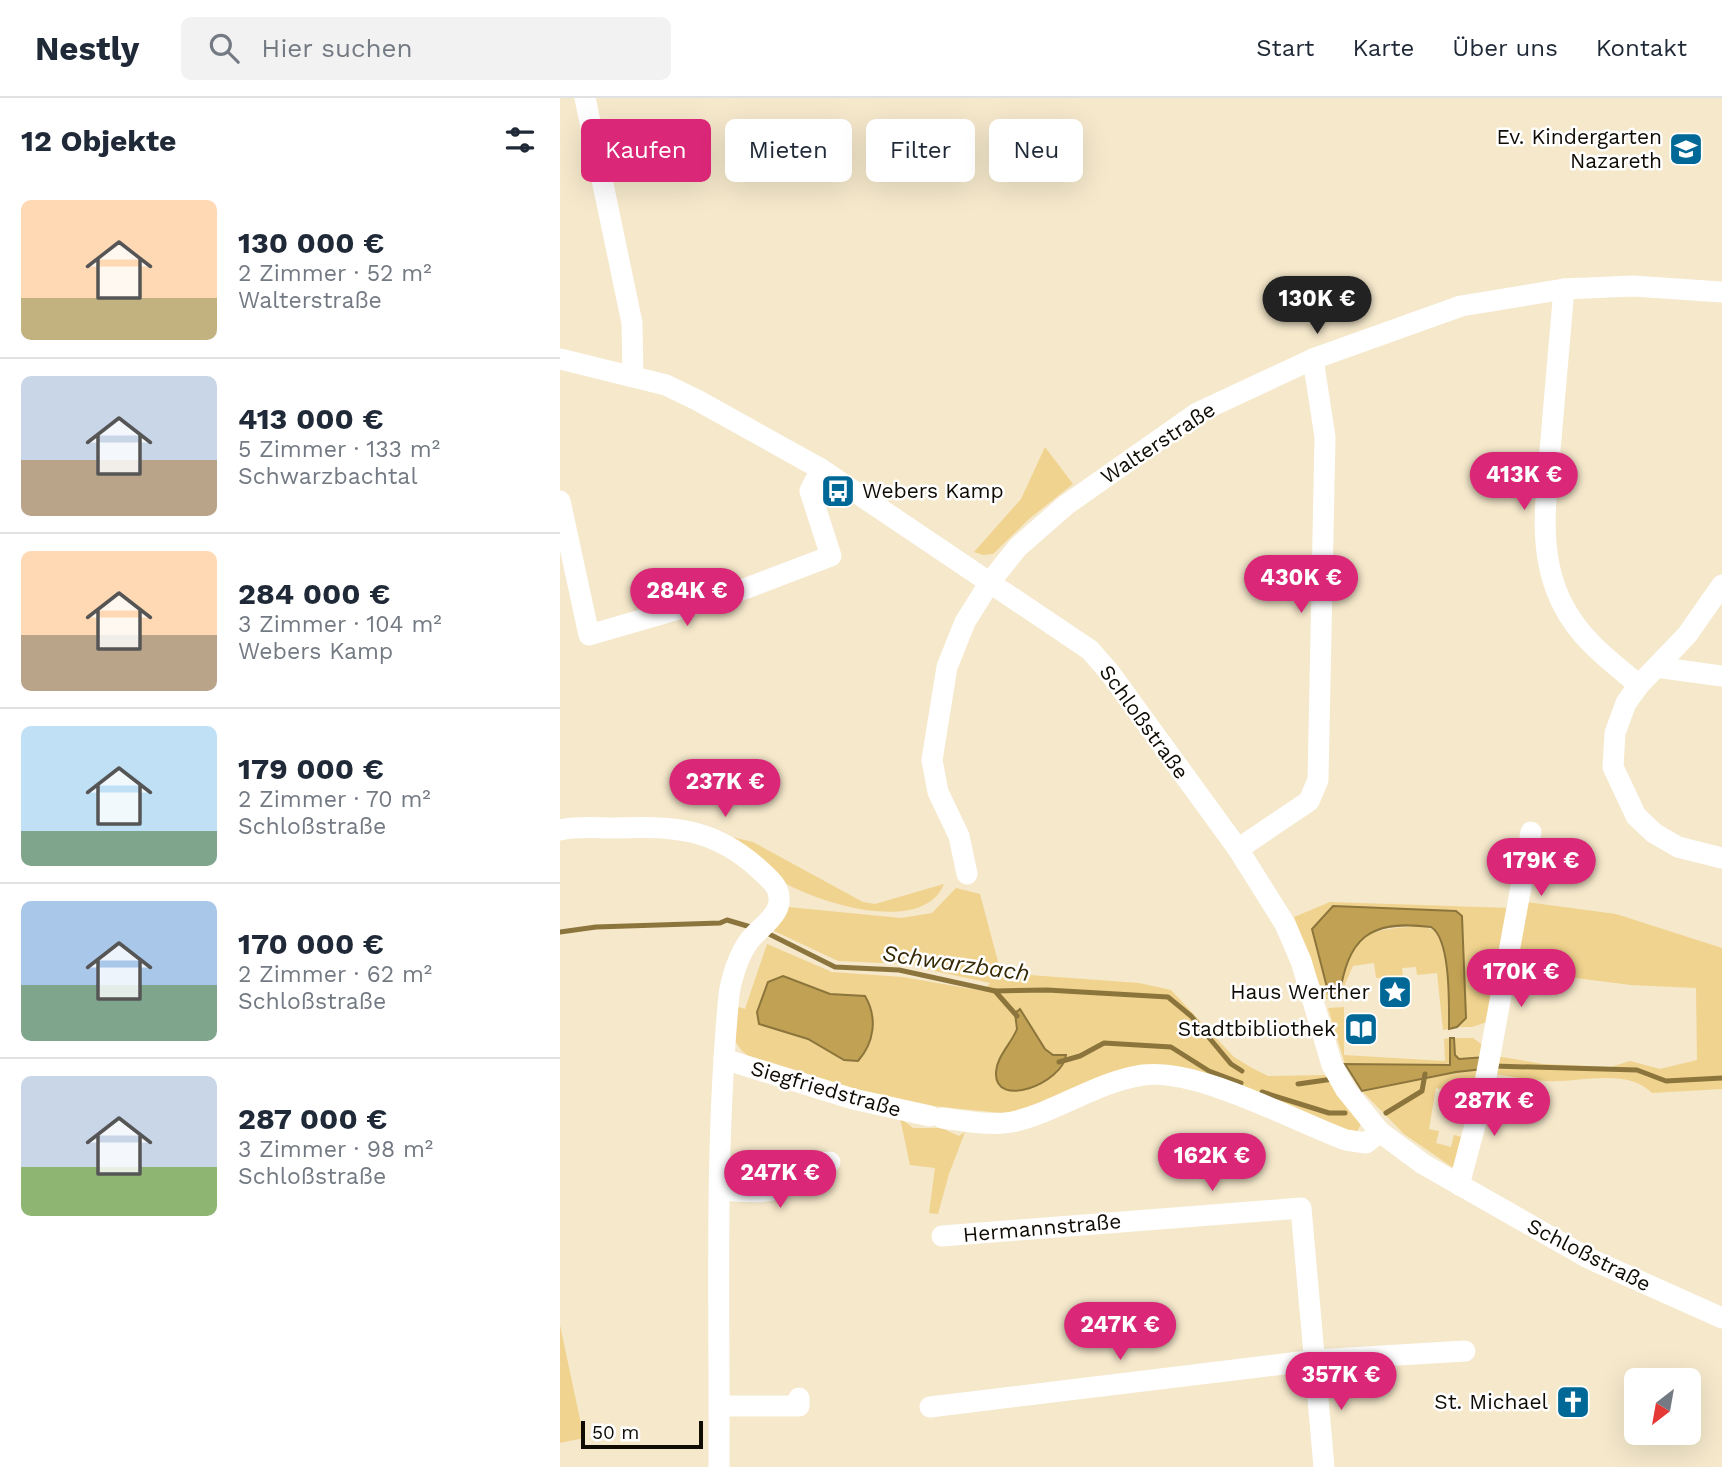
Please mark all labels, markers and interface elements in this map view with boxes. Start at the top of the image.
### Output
search box [181,17,671,80]
text: Nestly [35,29,139,68]
icon: search [205,29,243,67]
text: Hier suchen [261,33,413,63]
text: Start [1256,34,1314,62]
text: Karte [1352,34,1414,62]
text: Über uns [1452,34,1558,62]
text: Kontakt [1596,34,1687,62]
chip: Kaufen [581,119,711,182]
chip: Mieten [725,119,852,182]
chip: Filter [866,119,975,182]
chip: Neu [989,119,1083,182]
icon: filters [501,121,539,159]
text: 12 Objekte [21,123,177,158]
place label: Ev. Kindergarten Nazareth [1497,124,1662,173]
school or university icon: Ev. Kindergarten Nazareth [1667,130,1705,168]
text: 130 000 € [238,225,384,260]
icon: home [77,228,161,312]
text: 2 Zimmer · 52 m² [238,260,432,287]
pin: 130K € [1260,276,1374,336]
text: 130K € [1279,285,1355,312]
text: Walterstraße [238,287,382,314]
street label: Walterstraße [1096,396,1220,489]
text: 413 000 € [238,401,384,436]
icon: home [77,404,161,488]
text: 5 Zimmer · 133 m² [238,436,440,463]
pin: 413K € [1467,452,1581,512]
text: 413K € [1486,461,1562,488]
text: Schwarzbachtal [238,463,417,490]
bus stop icon: Webers Kamp [819,472,857,510]
place label: Webers Kamp [862,478,1004,503]
pin: 430K € [1244,556,1358,615]
text: 430K € [1260,564,1342,591]
pin: 284K € [630,568,744,628]
text: 284 000 € [238,576,390,611]
text: 284K € [646,577,728,604]
icon: home [77,579,161,663]
text: 3 Zimmer · 104 m² [238,611,442,638]
text: Webers Kamp [238,638,393,665]
street label: Schloßstraße [1095,660,1194,784]
text: 179 000 € [238,751,384,786]
icon: home [77,754,161,838]
pin: 237K € [668,760,782,819]
text: 237K € [685,768,765,795]
text: 2 Zimmer · 70 m² [238,786,431,813]
text: Schloßstraße [238,813,386,840]
pin: 179K € [1484,838,1598,898]
text: 179K € [1503,847,1579,874]
text: 170 000 € [238,926,384,961]
icon: home [77,929,161,1013]
water label: Schwarzbach [881,940,1031,987]
pin: 170K € [1464,950,1578,1009]
text: 170K € [1483,958,1559,985]
text: 2 Zimmer · 62 m² [238,961,432,988]
place icon: Haus Werther [1376,973,1414,1011]
place label: Haus Werther [1230,979,1370,1004]
text: Schloßstraße [238,988,386,1015]
library icon: Stadtbibliothek [1342,1010,1380,1048]
place label: Stadtbibliothek [1178,1016,1336,1041]
street label: Siegfriedstraße [748,1055,904,1122]
pin: 287K € [1437,1079,1551,1138]
text: 287K € [1454,1087,1534,1114]
text: 287 000 € [238,1101,387,1136]
icon: home [77,1104,161,1188]
pin: 162K € [1155,1134,1269,1193]
text: 3 Zimmer · 98 m² [238,1136,433,1163]
text: 162K € [1174,1142,1250,1169]
pin: 247K € [723,1150,837,1210]
text: 247K € [740,1159,820,1186]
text: Schloßstraße [238,1163,386,1190]
street label: Hermannstraße [962,1208,1122,1247]
street label: Schloßstraße [1523,1213,1655,1296]
pin: 247K € [1063,1302,1177,1362]
text: 247K € [1080,1311,1160,1338]
pin: 357K € [1284,1352,1398,1412]
text: 357K € [1302,1361,1380,1388]
north arrow [1624,1368,1701,1446]
map controls [1624,1368,1701,1445]
church icon: St. Michael [1554,1383,1592,1421]
place label: St. Michael [1434,1389,1549,1414]
scale bar [581,1418,704,1450]
text: 50 m [592,1421,639,1444]

